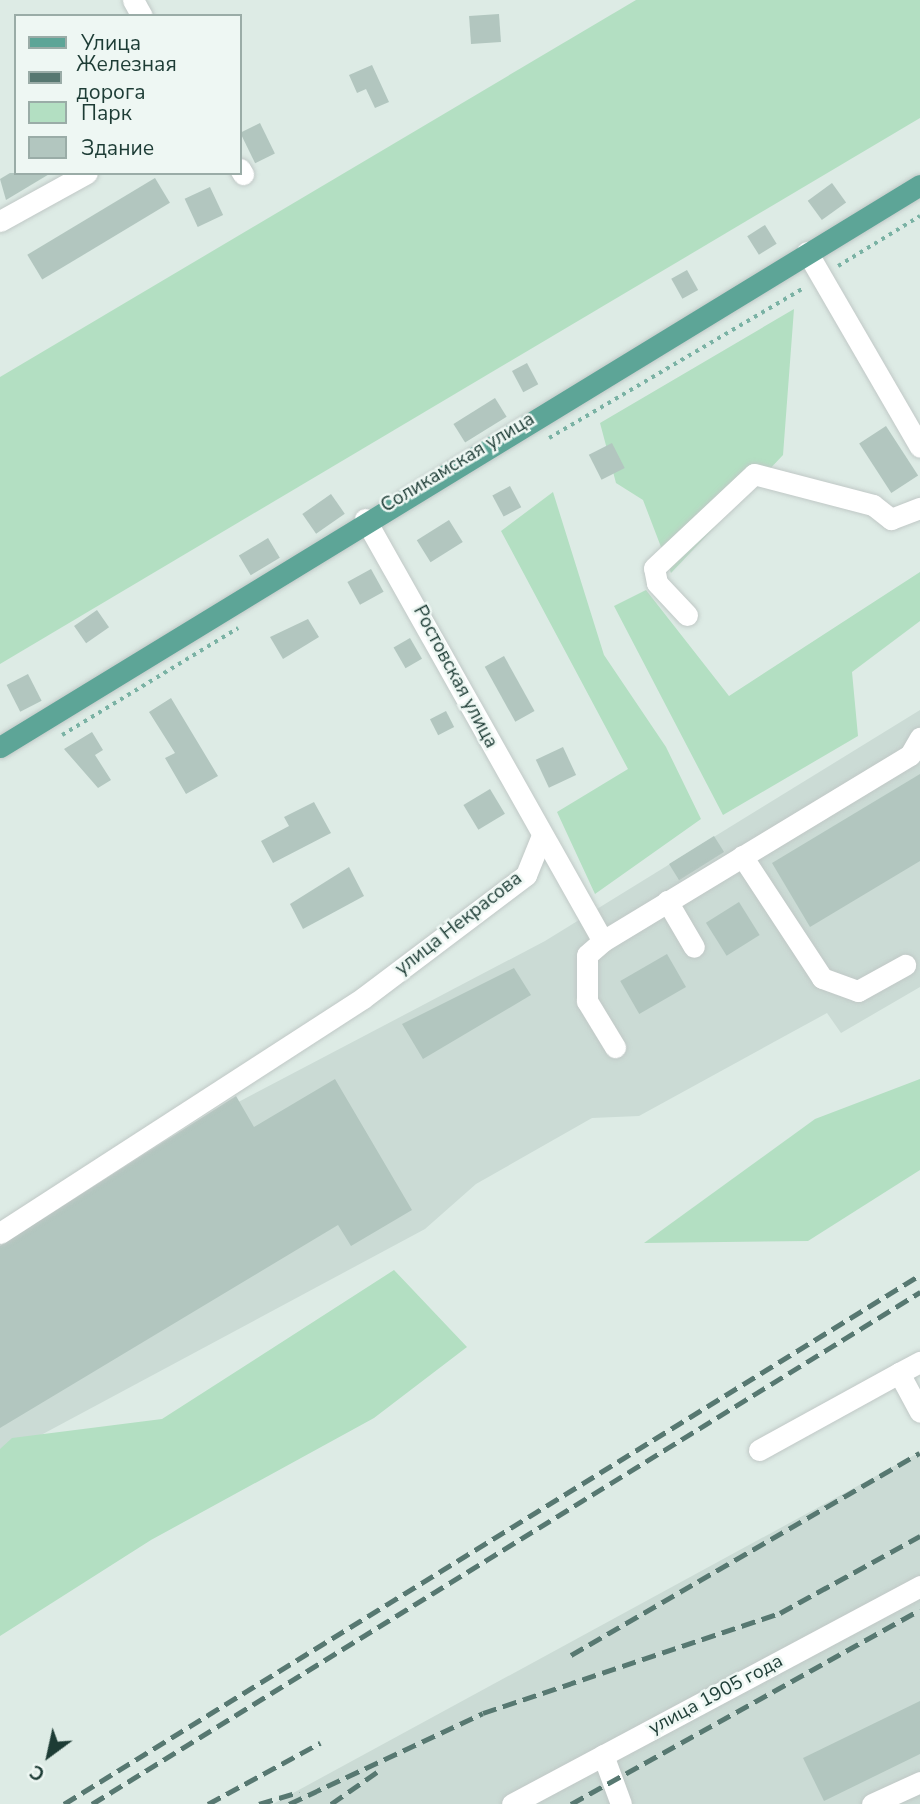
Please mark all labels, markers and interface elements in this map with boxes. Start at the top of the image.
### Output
legend [14,14,242,175]
text: Улица [81,29,141,57]
text: Железная дорога [76,50,177,106]
text: Парк [81,99,132,127]
text: Здание [81,134,154,162]
street label: Соликамская улица [377,408,539,518]
street label: Ростовская улица [408,602,502,752]
street label: улица Некрасова [391,867,527,981]
street label: улица 1905 года [645,1650,787,1740]
north arrow [14,1720,84,1790]
text: С [25,1758,50,1787]

